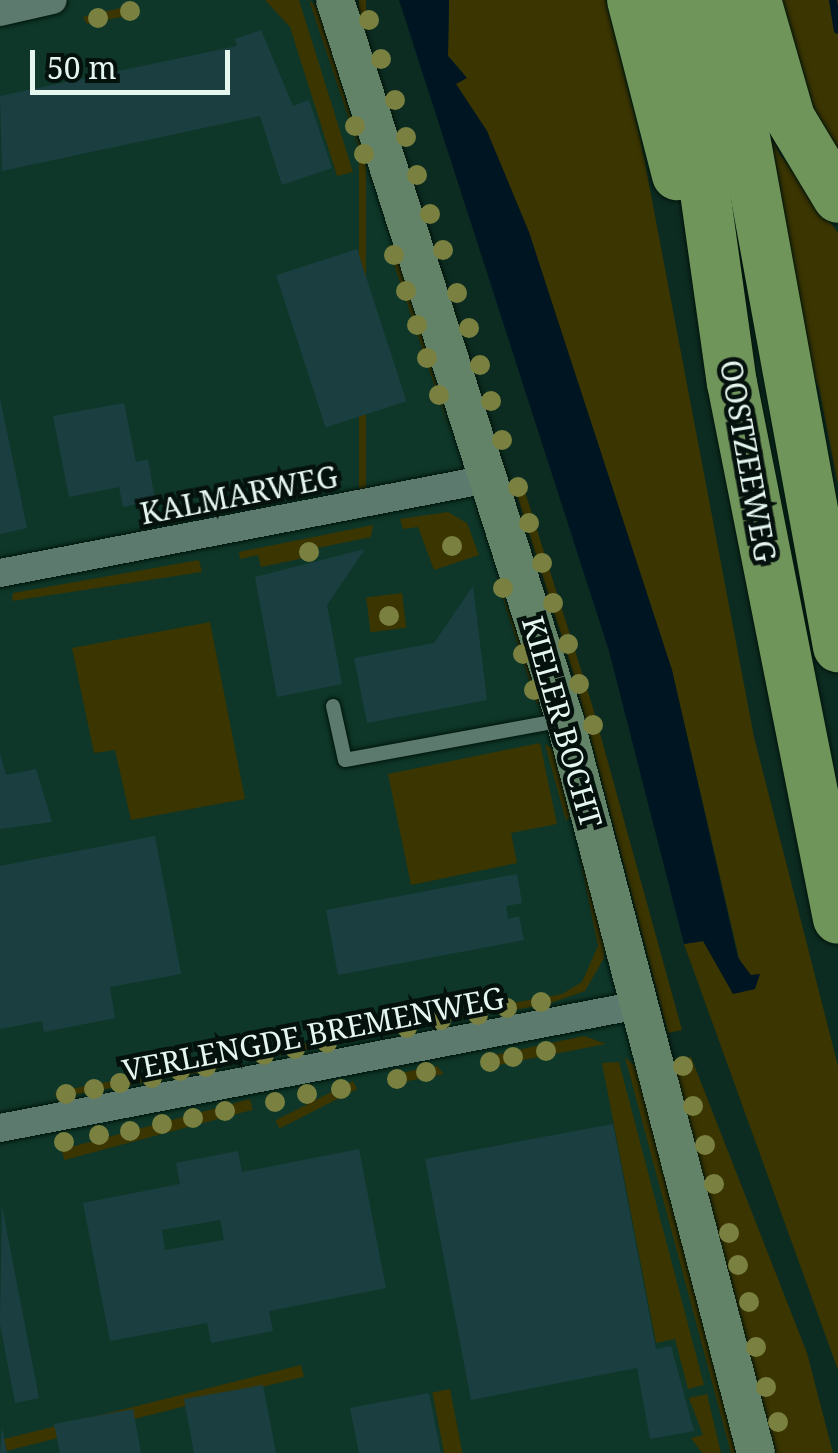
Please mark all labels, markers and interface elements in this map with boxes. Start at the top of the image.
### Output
scale bar [35,30,235,92]
text: 50 m [47,47,117,88]
street label: OOSTZEEWEG [713,357,783,565]
street label: KALMARWEG [137,458,341,532]
street label: KIELER BOCHT [515,612,609,832]
street label: VERLENGDE BREMENWEG [119,979,507,1089]

